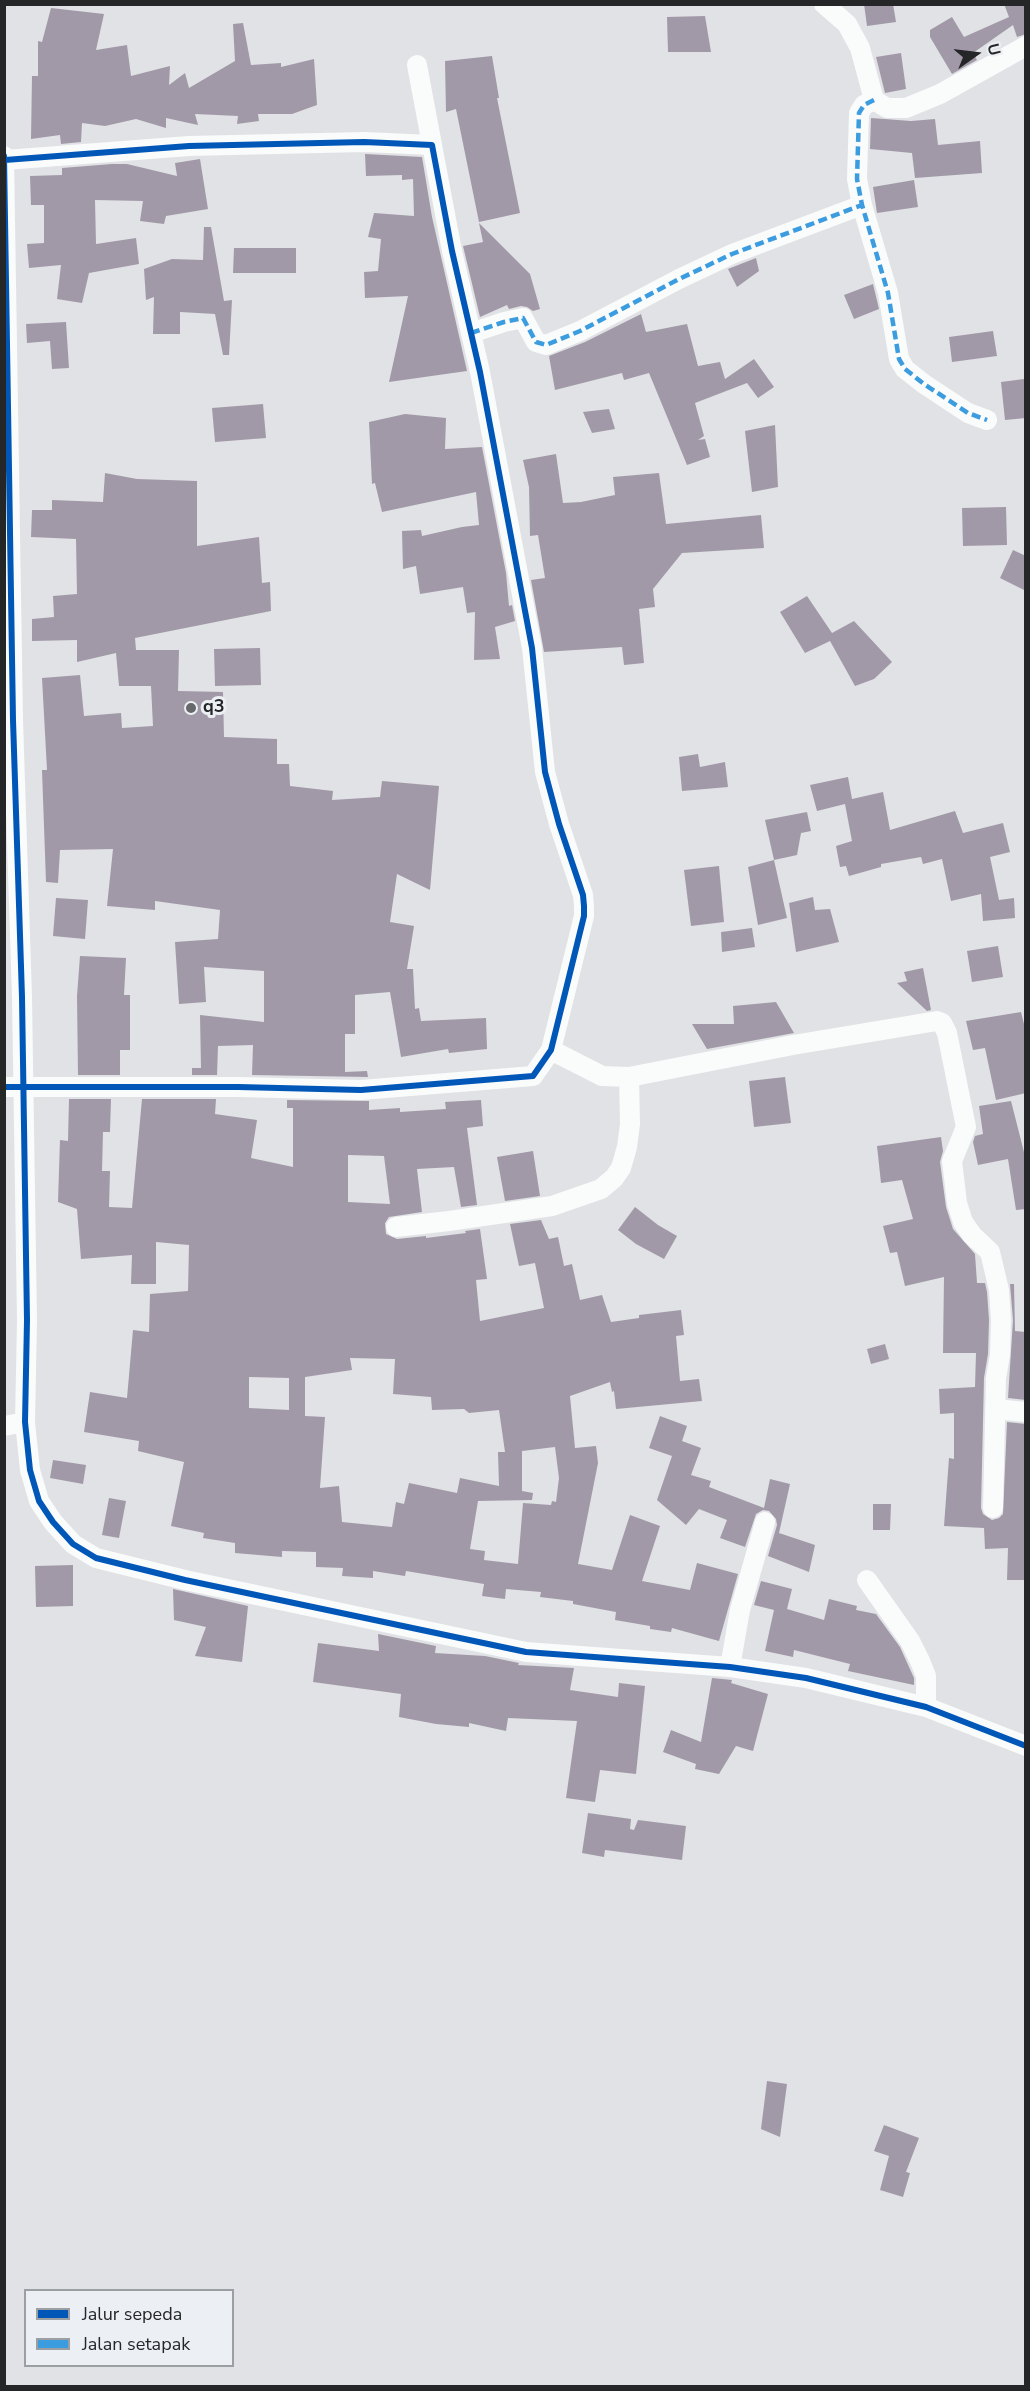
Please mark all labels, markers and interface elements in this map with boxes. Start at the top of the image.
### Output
north arrow [946,24,1006,84]
text: U [981,41,1006,58]
place label: q3 [203,697,225,719]
marker: q3 [184,701,198,715]
legend [24,2289,234,2367]
text: Jalur sepeda [82,2302,182,2326]
text: Jalan setapak [82,2332,190,2356]

